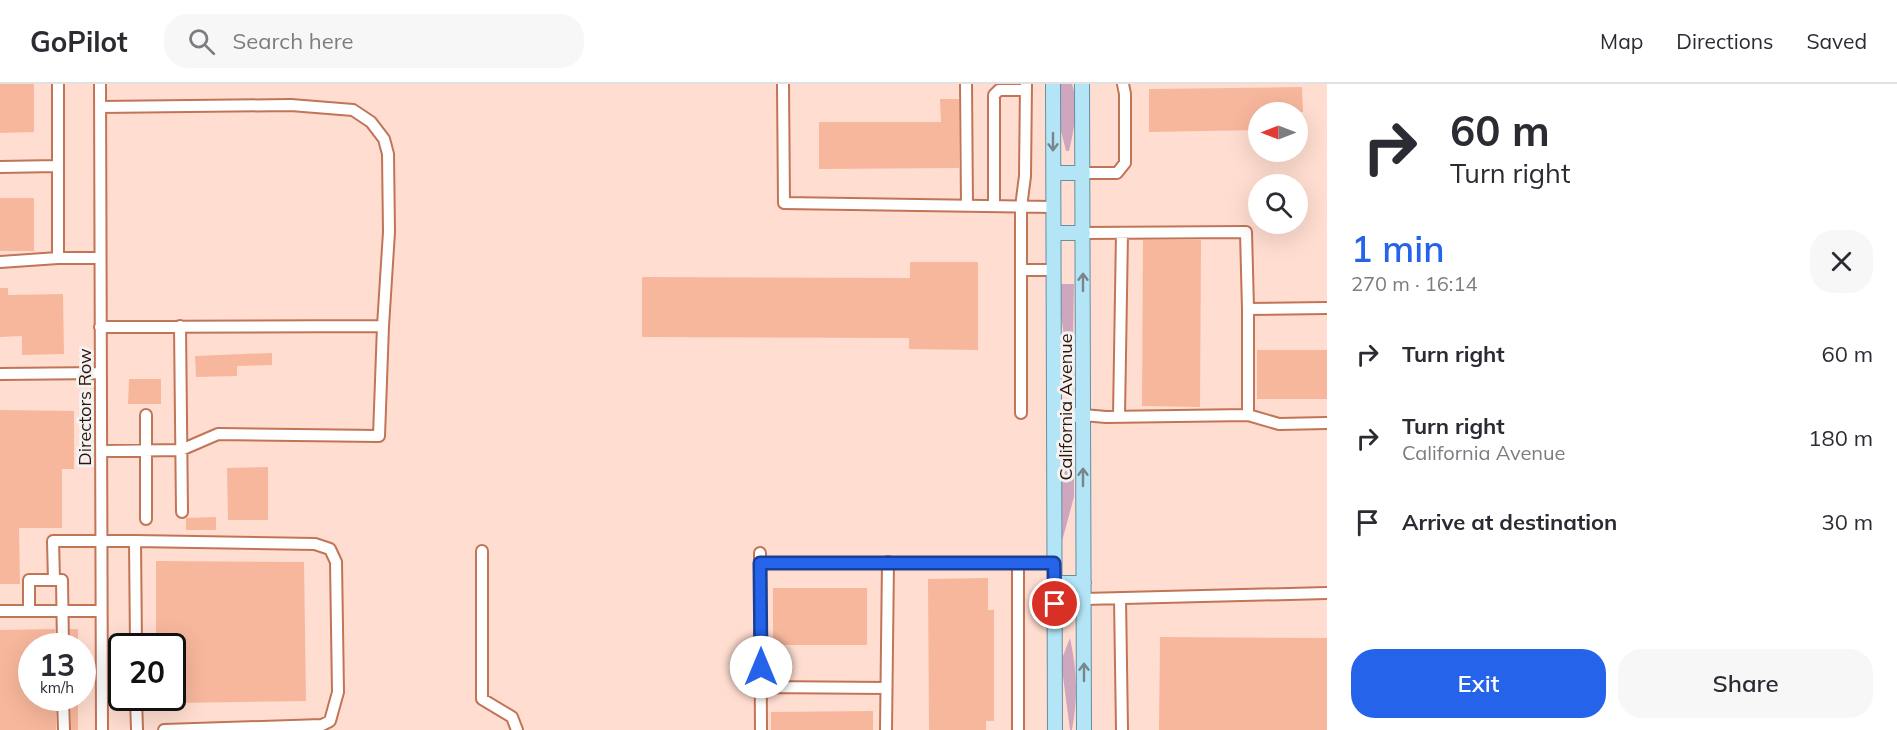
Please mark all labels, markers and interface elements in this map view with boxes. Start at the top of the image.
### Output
search box [164,14,584,68]
text: GoPilot [30,24,128,59]
icon: search [185,25,218,58]
text: Search here [233,27,354,55]
text: Map [1600,28,1643,54]
text: Directions [1676,28,1773,54]
text: Saved [1806,28,1867,54]
north arrow [1248,102,1308,162]
map controls [1248,102,1308,234]
text: 60 m [1450,104,1550,157]
icon: right [1351,108,1429,186]
one-way arrow [1047,132,1059,152]
text: Turn right [1450,156,1570,190]
button: search [1248,174,1308,234]
text: 1 min [1351,226,1445,271]
button: close [1810,230,1873,293]
text: 270 m · 16:14 [1351,271,1477,296]
one-way arrow [1077,272,1089,292]
street label: California Avenue [1054,333,1077,481]
icon: right [1351,338,1384,371]
text: Turn right [1402,340,1505,368]
text: 60 m [1822,340,1873,368]
street label: Directors Row [73,348,96,466]
text: Turn right [1402,412,1505,440]
icon: right [1351,422,1384,455]
text: 180 m [1808,424,1873,452]
text: California Avenue [1402,440,1565,465]
one-way arrow [1077,467,1089,487]
icon: arrive [1351,506,1384,539]
text: Arrive at destination [1402,508,1617,536]
text: 30 m [1822,508,1873,536]
pin [1029,578,1080,629]
icon: arrive [1038,587,1071,620]
speed limit sign: 20 [108,633,186,711]
position arrow [729,635,793,699]
text: 13 [39,646,75,684]
button: Exit [1351,649,1606,718]
button: Share [1618,649,1873,718]
one-way arrow [1078,662,1090,682]
text: km/h [40,678,74,697]

